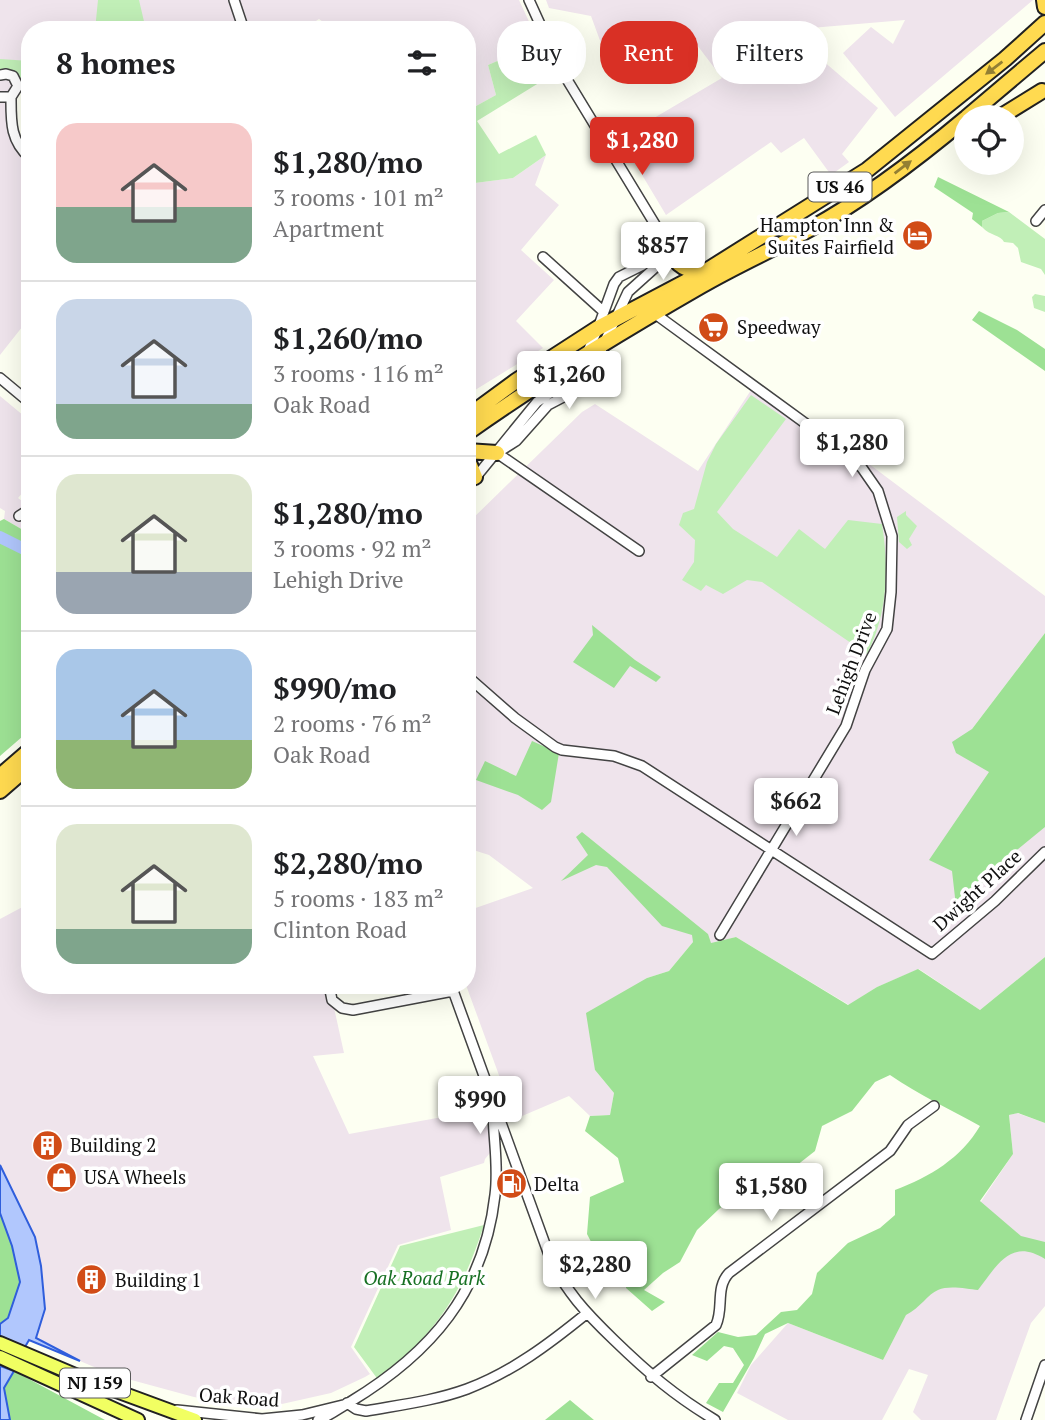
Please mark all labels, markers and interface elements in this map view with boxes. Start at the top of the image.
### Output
chip: Buy [497,21,586,84]
chip: Rent [600,21,698,84]
chip: Filters [712,21,828,84]
text: 8 homes [56,43,175,83]
icon: filters [403,44,441,82]
one-way arrow [985,60,1003,74]
map controls [954,105,1024,175]
button: locate [954,105,1024,175]
pin: $1,280 [585,118,699,177]
text: $1,280 [606,124,678,155]
text: $1,280/mo [273,142,423,182]
icon: home [112,151,196,235]
one-way arrow [894,161,912,175]
road number: US 46 [808,172,872,202]
text: 3 rooms · 101 m² [273,182,444,213]
place label: Hampton Inn & Suites Fairfield [760,212,894,259]
text: Apartment [273,213,384,244]
hotel icon: Hampton Inn & Suites Fairfield [900,219,934,253]
pin: $857 [622,222,704,282]
text: $857 [637,229,689,260]
supermarket icon: Speedway [697,310,731,344]
place label: Speedway [737,314,821,339]
text: $1,260/mo [273,318,423,358]
icon: home [112,327,196,411]
pin: $1,260 [512,352,626,411]
text: 3 rooms · 116 m² [273,358,444,389]
text: $1,260 [533,358,605,389]
text: Oak Road [273,389,370,420]
pin: $1,280 [795,420,909,479]
text: $1,280 [816,426,888,457]
text: $1,280/mo [273,493,423,533]
icon: home [112,502,196,586]
text: 3 rooms · 92 m² [273,533,432,564]
text: Lehigh Drive [273,564,404,595]
street label: Lehigh Drive [820,608,882,718]
text: $990/mo [273,668,397,708]
icon: home [112,677,196,761]
text: 2 rooms · 76 m² [273,708,432,739]
text: Oak Road [273,739,370,770]
pin: $662 [755,778,837,838]
text: $662 [770,785,822,816]
text: $2,280/mo [273,843,423,883]
street label: Dwight Place [927,843,1026,936]
icon: home [112,852,196,936]
text: 5 rooms · 183 m² [273,883,444,914]
text: Clinton Road [273,914,407,945]
pin: $990 [439,1076,521,1136]
text: $990 [454,1083,506,1114]
building icon: Building 2 [30,1128,64,1162]
place label: Building 2 [70,1132,156,1157]
shop icon: USA Wheels [44,1160,78,1194]
place label: USA Wheels [84,1164,186,1189]
pin: $1,580 [714,1164,828,1223]
fuel station icon: Delta [494,1167,528,1201]
text: $1,580 [735,1170,807,1201]
place label: Delta [534,1171,580,1196]
pin: $2,280 [538,1242,652,1301]
text: $2,280 [559,1248,631,1279]
building icon: Building 1 [75,1263,109,1297]
park label: Oak Road Park [363,1265,486,1290]
place label: Building 1 [115,1267,201,1292]
road number: NJ 159 [60,1368,130,1398]
street label: Oak Road [198,1381,280,1412]

